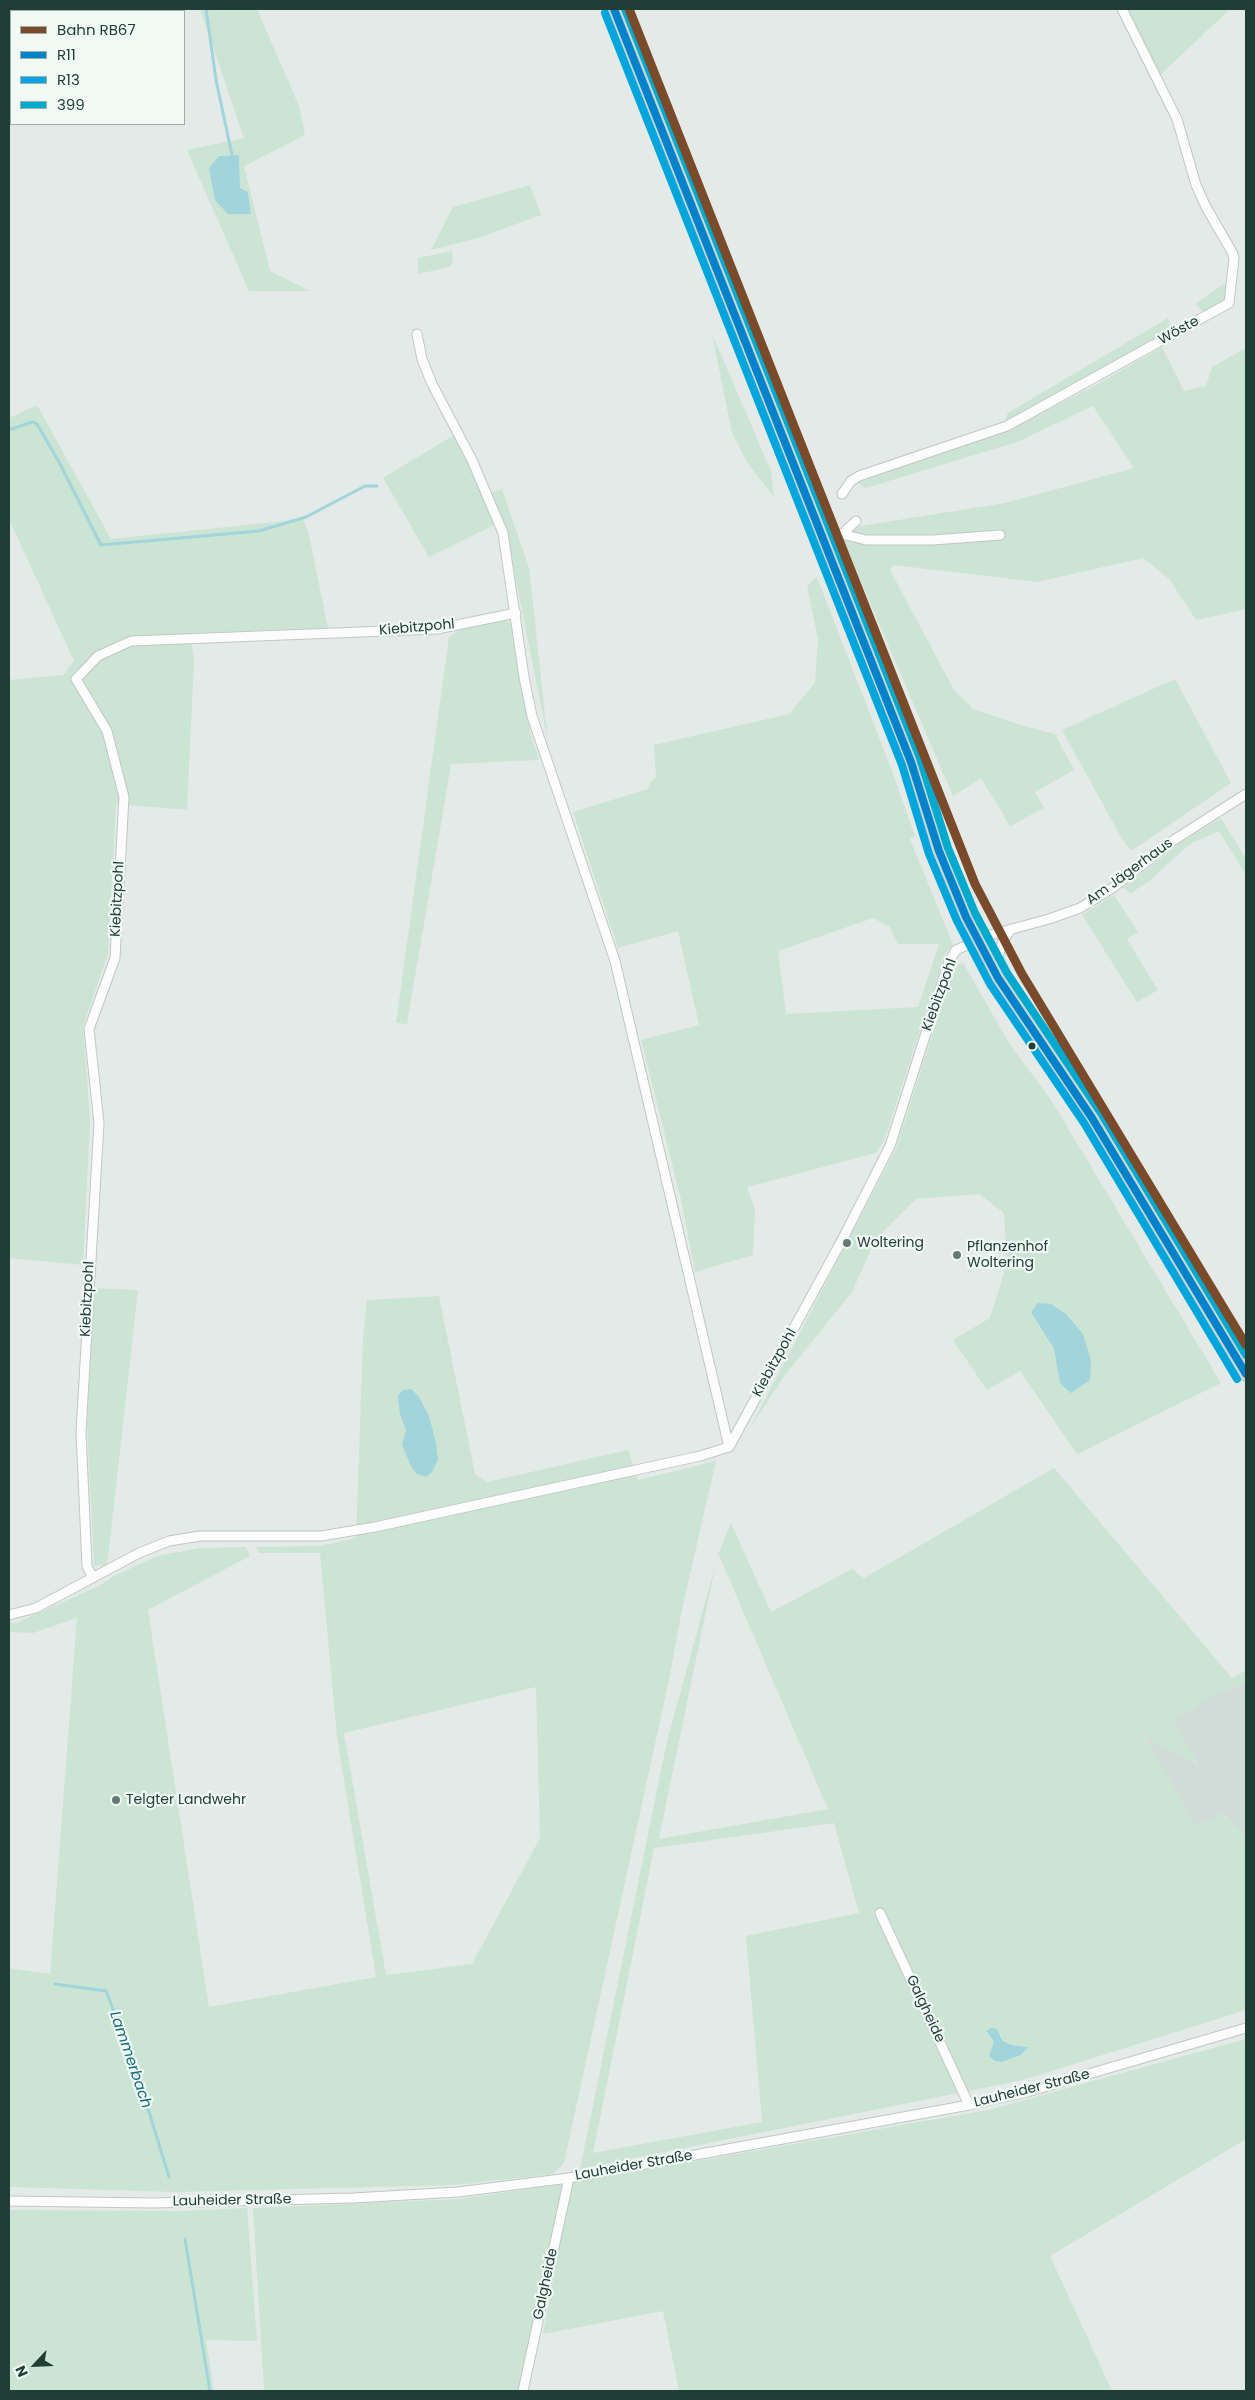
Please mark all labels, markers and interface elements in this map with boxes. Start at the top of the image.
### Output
legend [10,10,185,125]
text: Bahn RB67 [57,19,136,40]
text: R11 [57,44,76,65]
text: R13 [57,69,80,90]
text: 399 [57,94,85,115]
street label: Wöste [1156,313,1202,349]
street label: Kiebitzpohl [379,616,455,640]
street label: Am Jägerhaus [1084,835,1176,909]
street label: Kiebitzpohl [108,861,128,937]
street label: Kiebitzpohl [919,957,961,1033]
unlabelled marker [1027,1041,1037,1051]
place label: Woltering [857,1235,924,1251]
marker: Woltering [841,1237,853,1249]
place label: Pflanzenhof Woltering [967,1239,1048,1272]
marker: Pflanzenhof Woltering [951,1249,963,1261]
street label: Kiebitzpohl [78,1261,98,1337]
street label: Kiebitzpohl [749,1326,801,1400]
place label: Telgter Landwehr [126,1792,246,1808]
marker: Telgter Landwehr [110,1794,122,1806]
street label: Galgheide [902,1973,948,2045]
water label: Lammerbach [105,2009,155,2111]
street label: Lauheider Straße [972,2066,1092,2112]
street label: Lauheider Straße [574,2147,694,2185]
street label: Lauheider Straße [172,2192,292,2210]
street label: Galgheide [530,2247,562,2321]
north arrow [10,2340,60,2390]
text: N [10,2362,33,2380]

